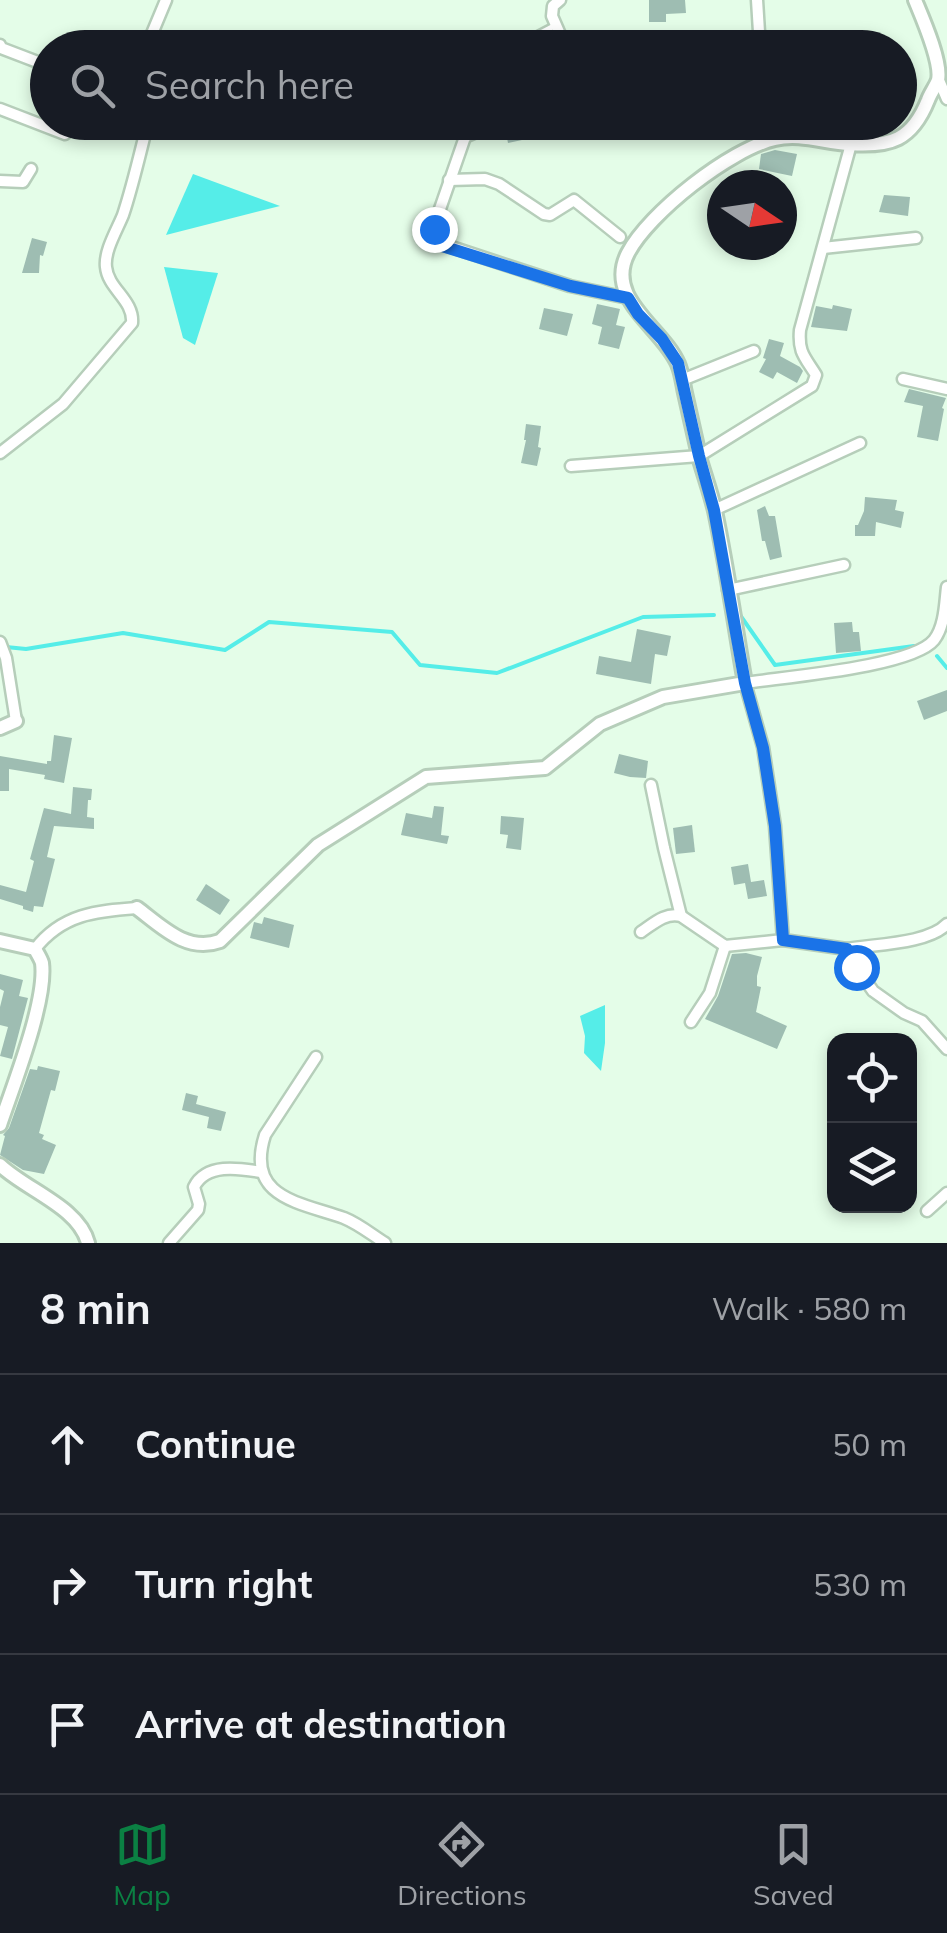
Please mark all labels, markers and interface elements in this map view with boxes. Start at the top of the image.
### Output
search box [30,30,917,140]
icon: search [65,58,120,113]
text: Search here [145,61,354,109]
north arrow [707,170,797,260]
route end [412,207,458,253]
route start [834,945,880,991]
map controls [827,1033,917,1213]
button: locate [827,1033,917,1123]
button: layers [827,1123,917,1213]
text: 8 min [40,1282,151,1335]
text: Walk · 580 m [712,1288,907,1328]
icon: ahead [40,1417,95,1472]
text: Continue [135,1420,296,1468]
text: 50 m [832,1424,907,1464]
icon: right [40,1557,95,1612]
text: Turn right [135,1560,312,1608]
text: 530 m [813,1564,907,1604]
icon: arrive [40,1697,95,1752]
text: Arrive at destination [135,1700,507,1748]
tab: Map [113,1817,171,1912]
tab: Directions [397,1817,527,1912]
tab: Saved [753,1817,834,1912]

